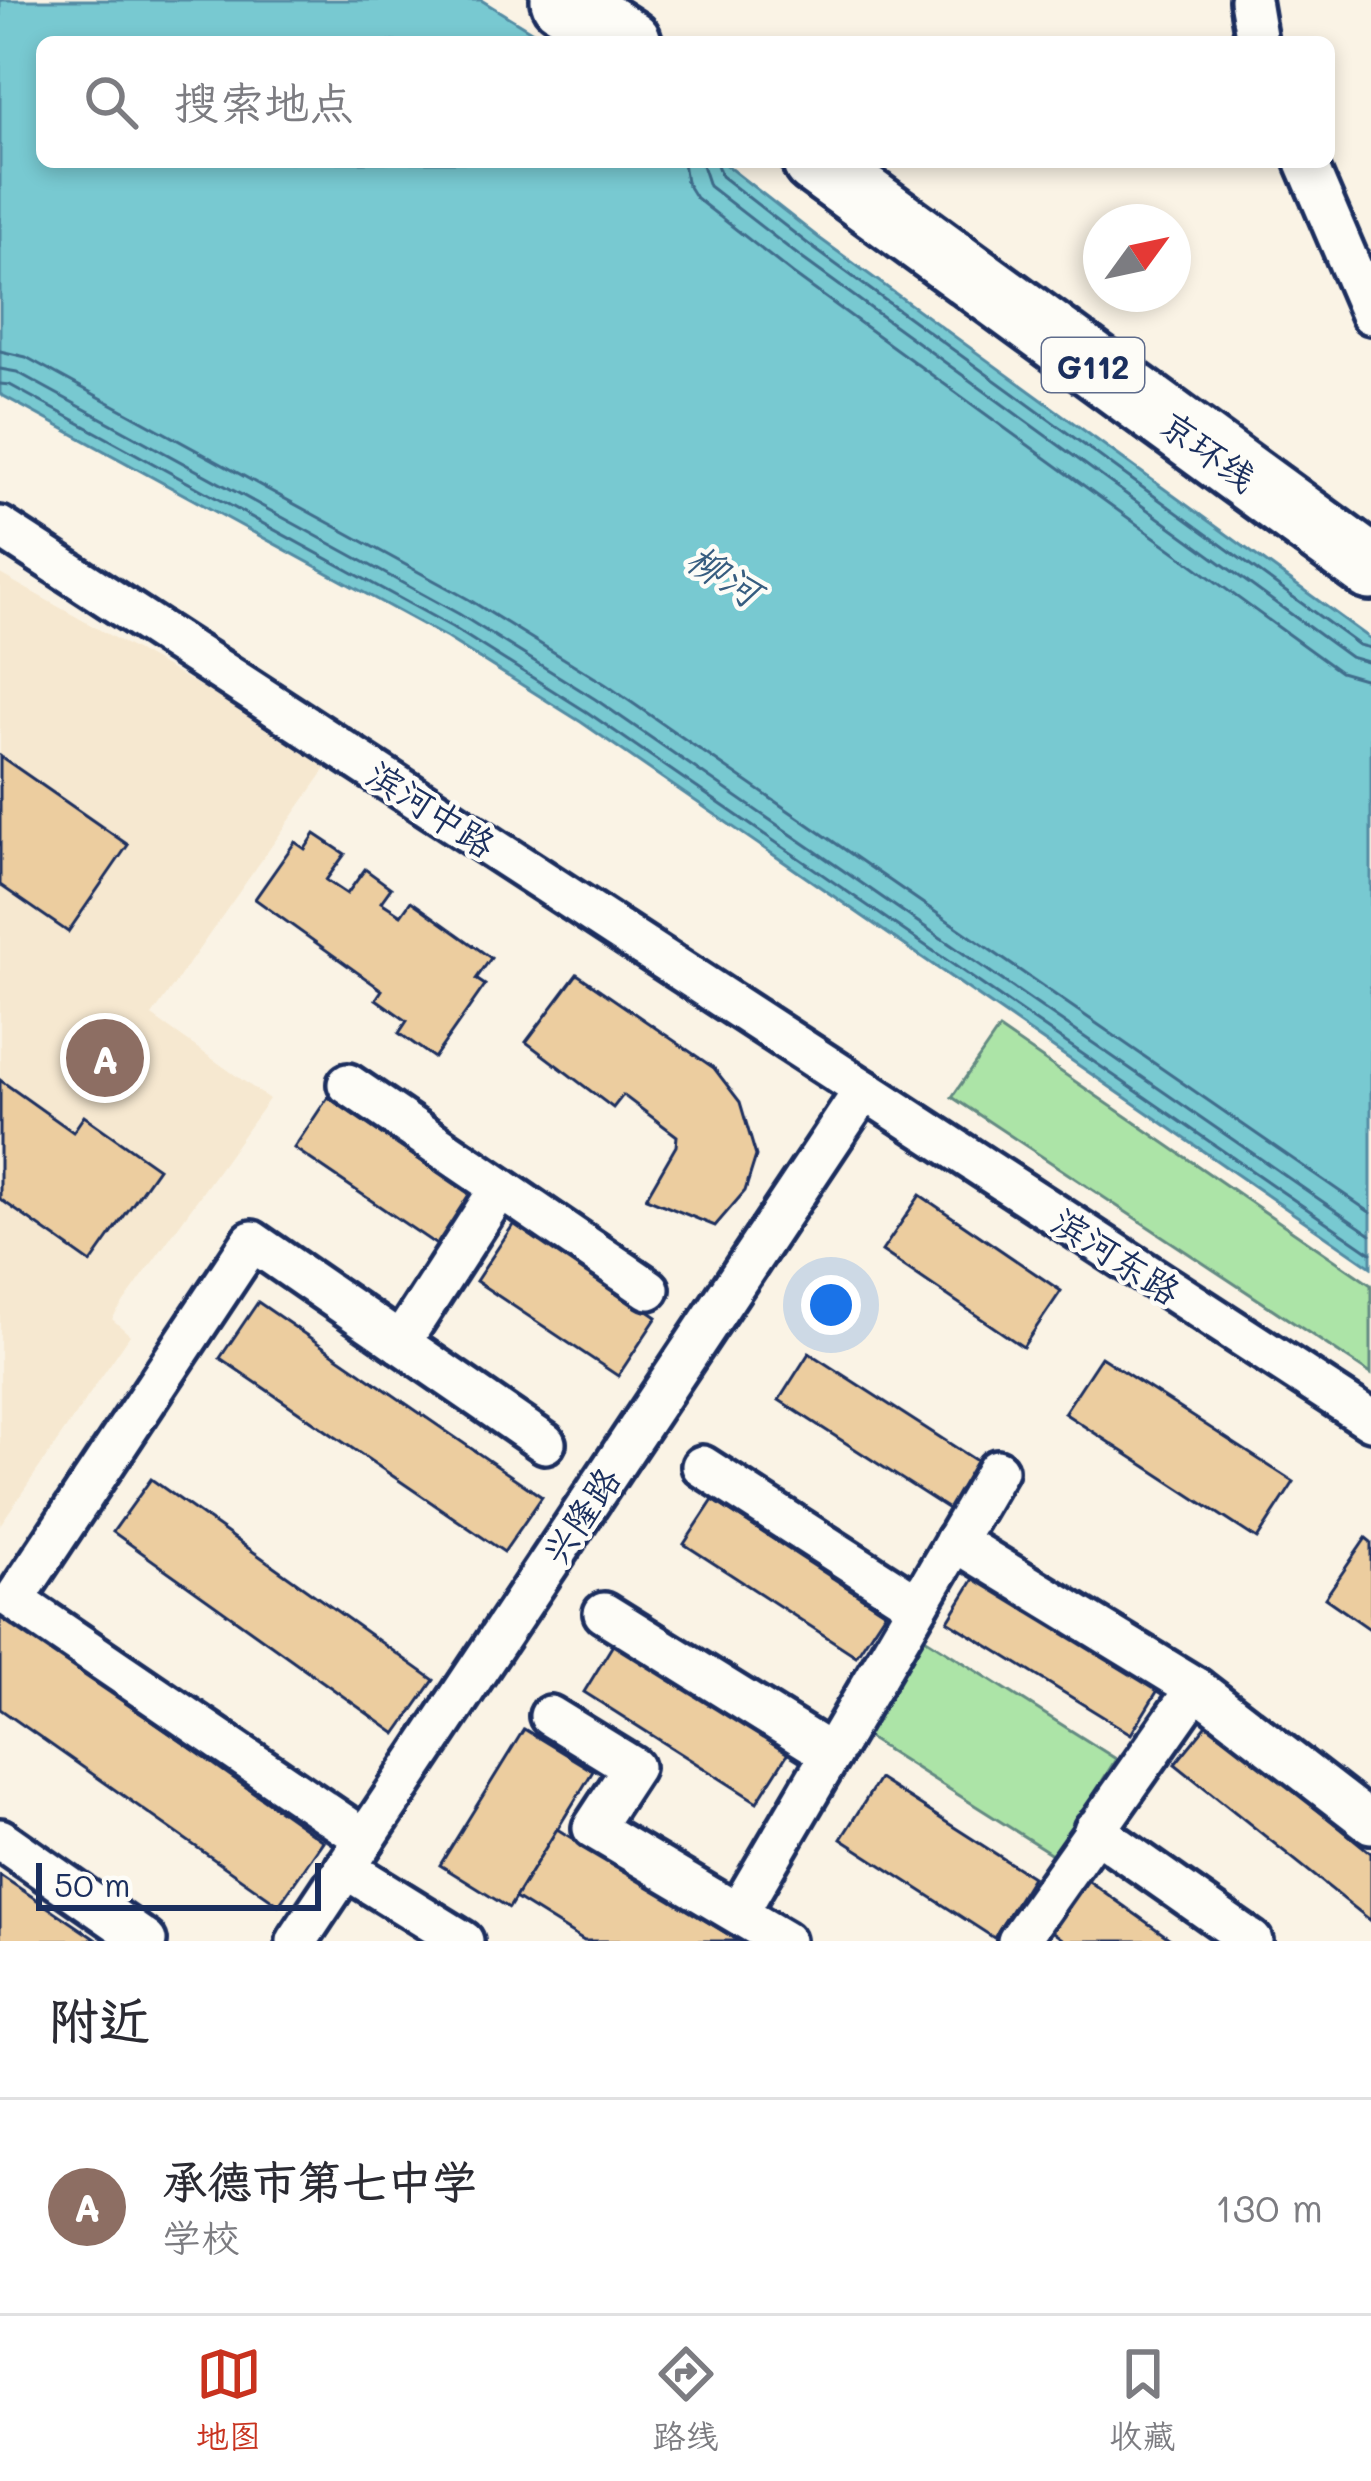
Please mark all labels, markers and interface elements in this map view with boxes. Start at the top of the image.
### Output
search box [36,36,1335,168]
icon: search [78,69,144,135]
text: 搜索地点 [174,72,354,130]
north arrow [1083,204,1191,312]
road number: G112 [1042,338,1144,392]
street label: 京环线 [1151,399,1267,501]
water label: 柳河 [678,531,777,620]
street label: 滨河中路 [359,749,505,867]
pin: A [66,1013,144,1103]
street label: 滨河东路 [1044,1196,1190,1314]
your location [801,1275,861,1335]
street label: 兴隆路 [530,1457,630,1573]
scale bar [36,1857,321,1910]
text: 50 m [54,1862,130,1905]
text: 附近 [48,1985,150,2052]
text: 承德市第七中学 [162,2151,477,2209]
text: A [73,2181,101,2232]
text: 130 m [1215,2181,1323,2232]
text: 学校 [162,2211,240,2262]
tab: 地图 [196,2341,262,2457]
tab: 路线 [653,2341,719,2457]
tab: 收藏 [1110,2341,1176,2457]

